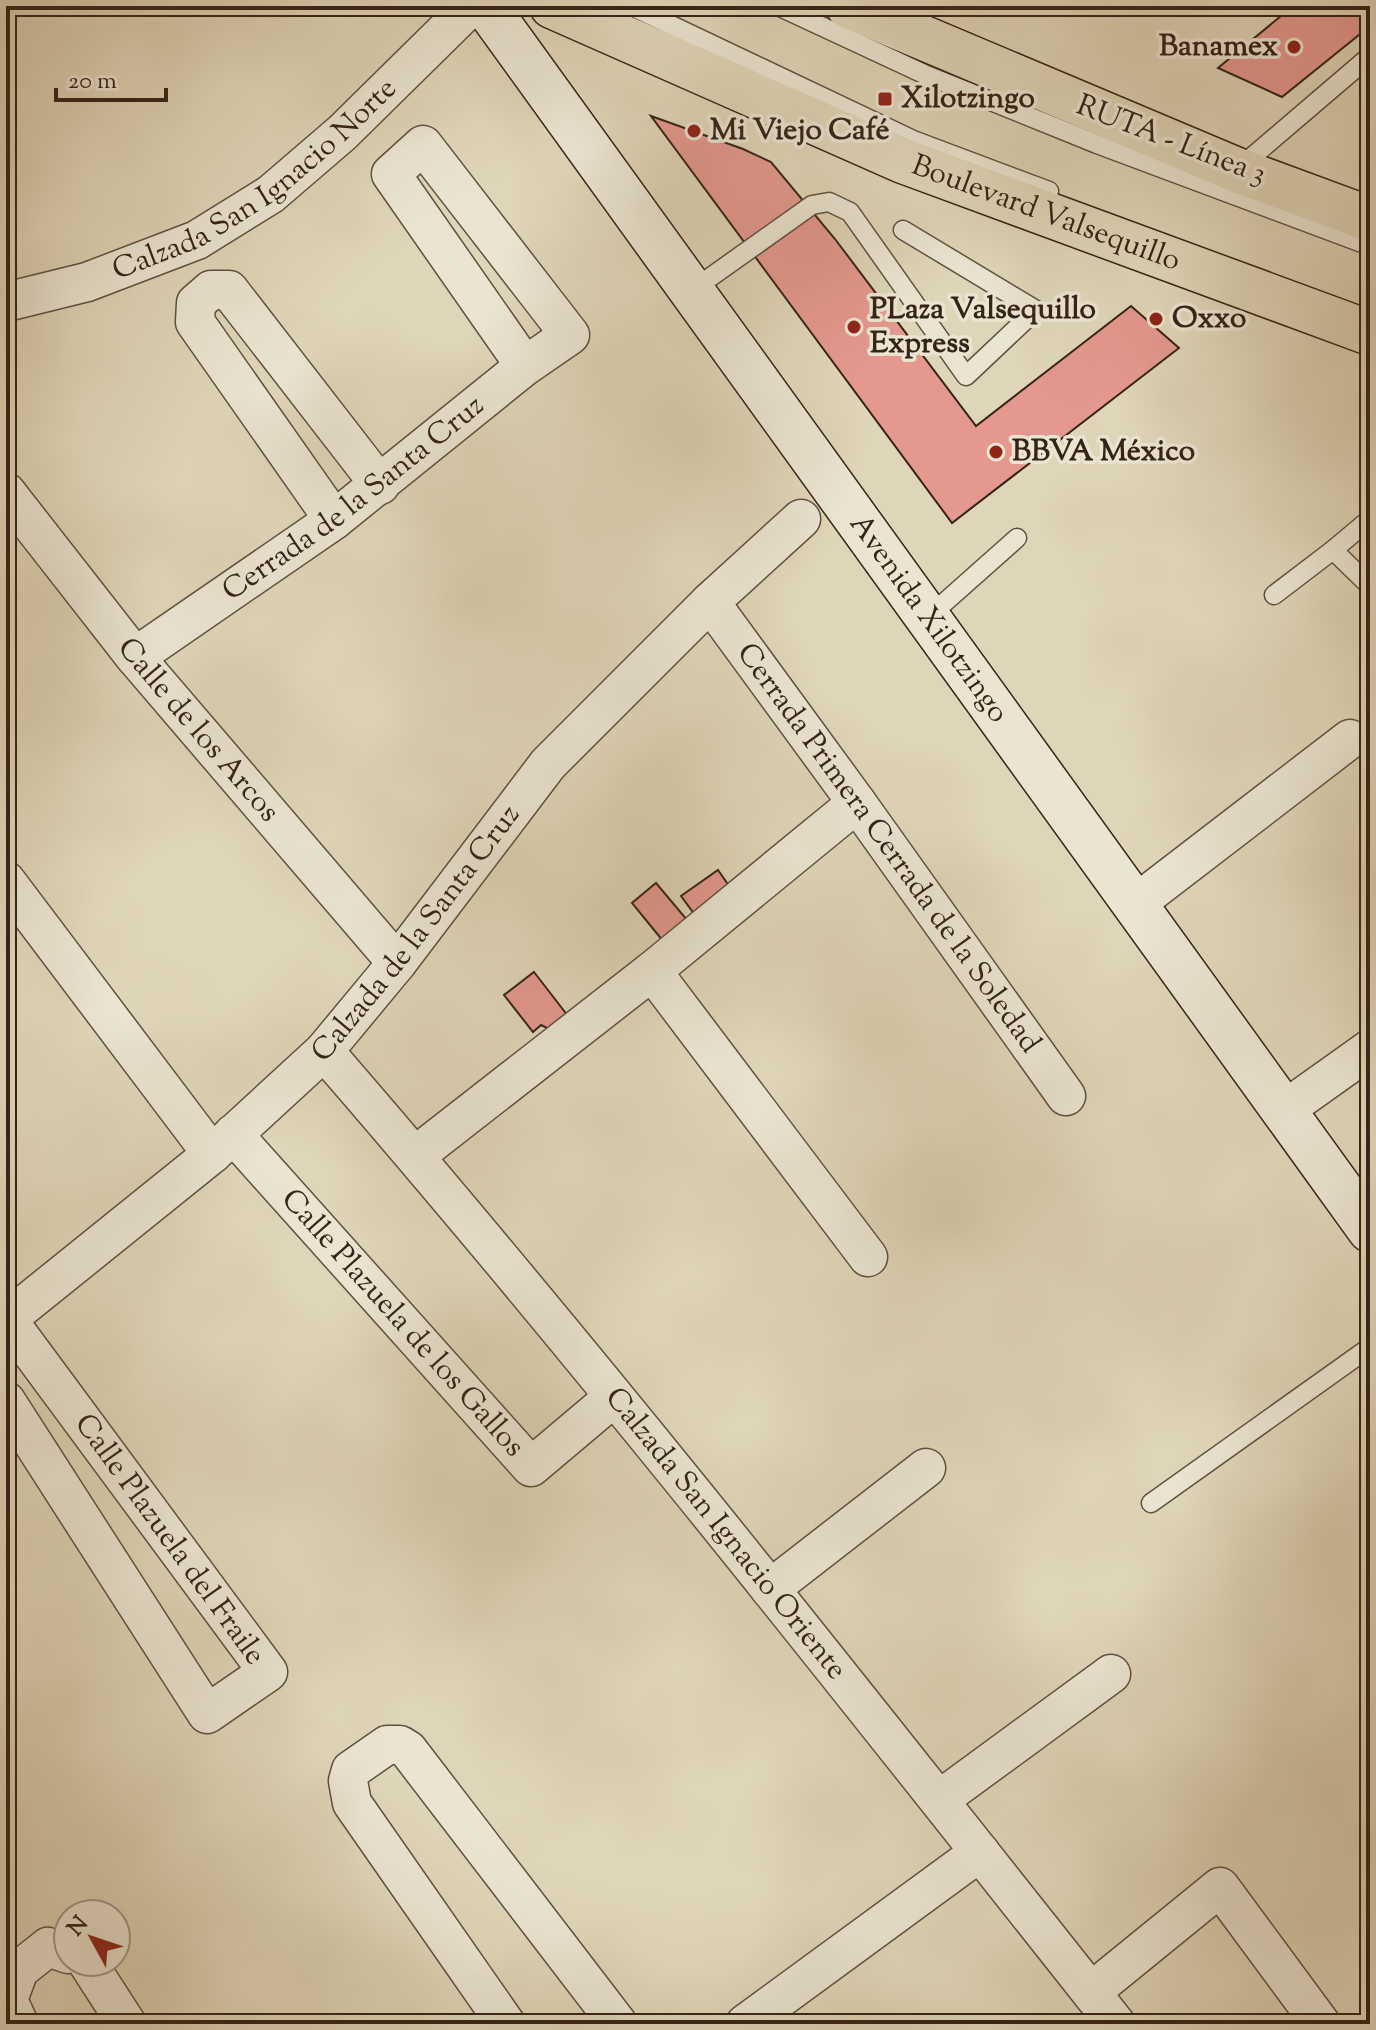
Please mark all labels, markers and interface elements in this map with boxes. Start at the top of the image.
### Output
place label: Banamex [1159,26,1279,69]
marker: Banamex [1285,38,1303,56]
scale bar [56,52,166,102]
text: 20 m [68,65,117,99]
street label: Calzada San Ignacio Norte [106,69,407,292]
place label: Xilotzingo [901,78,1035,121]
street label: RUTA - Línea 3 [1070,85,1272,197]
marker: Xilotzingo [876,90,894,108]
place label: Mi Viejo Café [710,110,890,153]
marker: Mi Viejo Café [685,122,703,140]
street label: Boulevard Valsequillo [905,144,1186,283]
place label: PLaza Valsequillo Express [870,289,1096,366]
place label: Oxxo [1172,298,1246,341]
marker: Oxxo [1147,310,1165,328]
marker: PLaza Valsequillo Express [845,318,863,336]
street label: Cerrada de la Santa Cruz [214,385,494,612]
place label: BBVA México [1012,431,1195,474]
marker: BBVA México [987,443,1005,461]
street label: Avenida Xilotzingo [838,505,1019,732]
street label: Calle de los Arcos [106,629,289,832]
street label: Cerrada Primera Cerrada de la Soledad [726,634,1051,1062]
street label: Calzada de la Santa Cruz [302,796,531,1072]
street label: Calle Plazuela de los Gallos [271,1179,534,1467]
street label: Calzada San Ignacio Oriente [594,1378,857,1689]
street label: Calle Plazuela del Fraile [63,1405,275,1675]
north arrow [52,1898,132,1978]
text: N [61,1910,97,1944]

